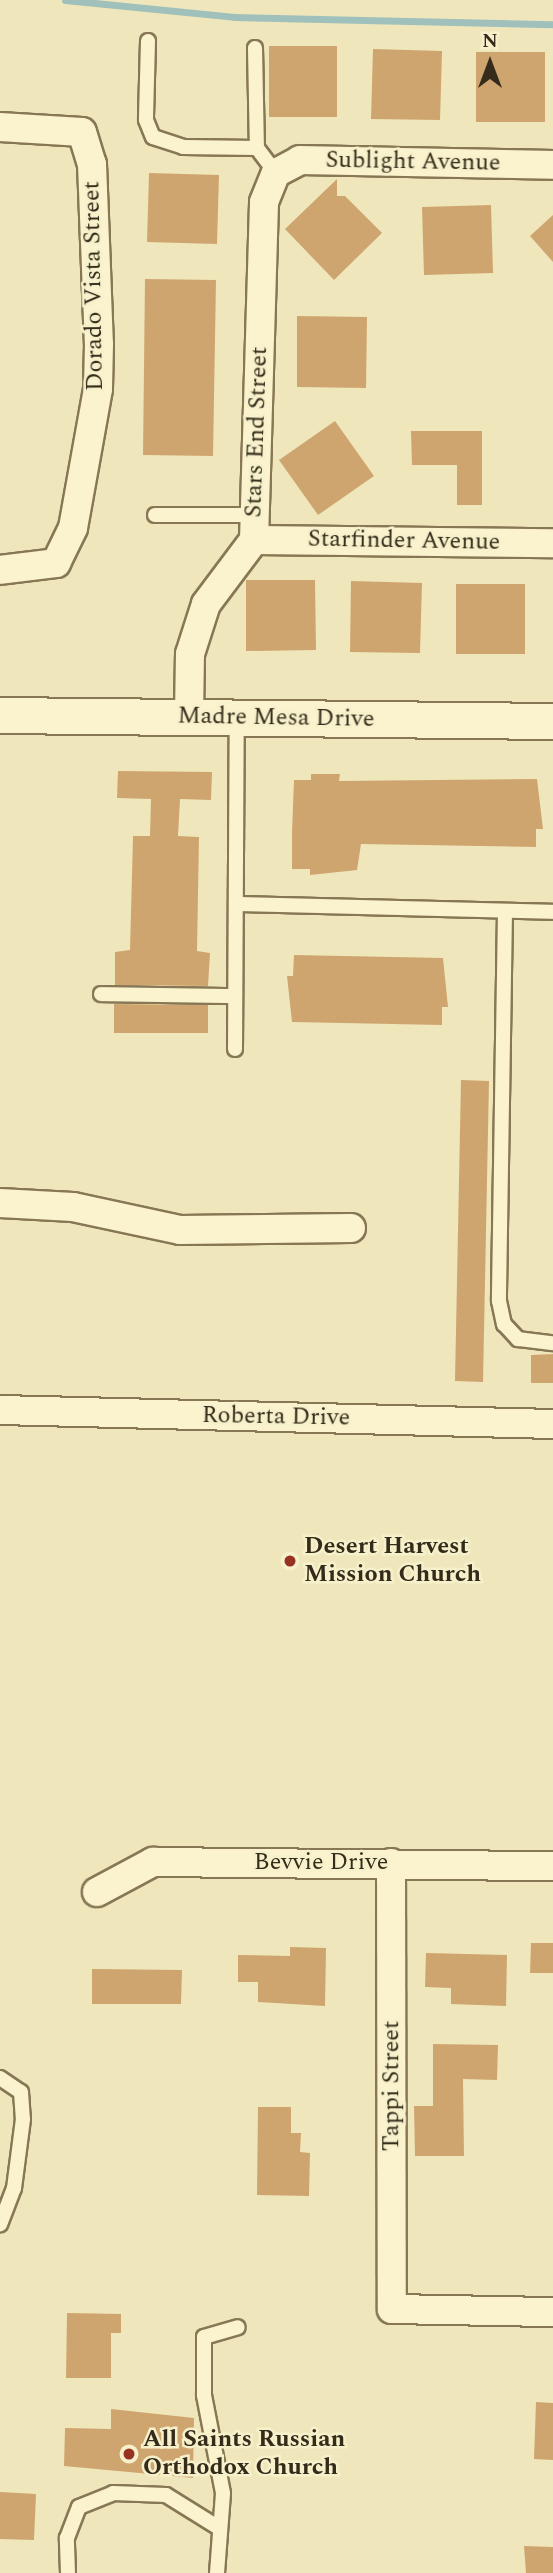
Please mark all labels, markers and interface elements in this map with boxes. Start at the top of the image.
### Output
text: N [482,27,498,56]
north arrow [455,28,525,98]
street label: Sublight Avenue [325,146,501,178]
street label: Dorado Vista Street [78,181,110,391]
street label: Stars End Street [240,346,274,518]
street label: Starfinder Avenue [308,525,500,557]
street label: Madre Mesa Drive [177,702,375,734]
street label: Roberta Drive [202,1401,350,1433]
place label: Desert Harvest Mission Church [304,1533,481,1589]
marker: Desert Harvest Mission Church [282,1553,298,1569]
street label: Bevvie Drive [254,1849,388,1877]
street label: Tappi Street [378,2021,406,2151]
place label: All Saints Russian Orthodox Church [143,2426,345,2482]
marker: All Saints Russian Orthodox Church [121,2446,137,2462]

